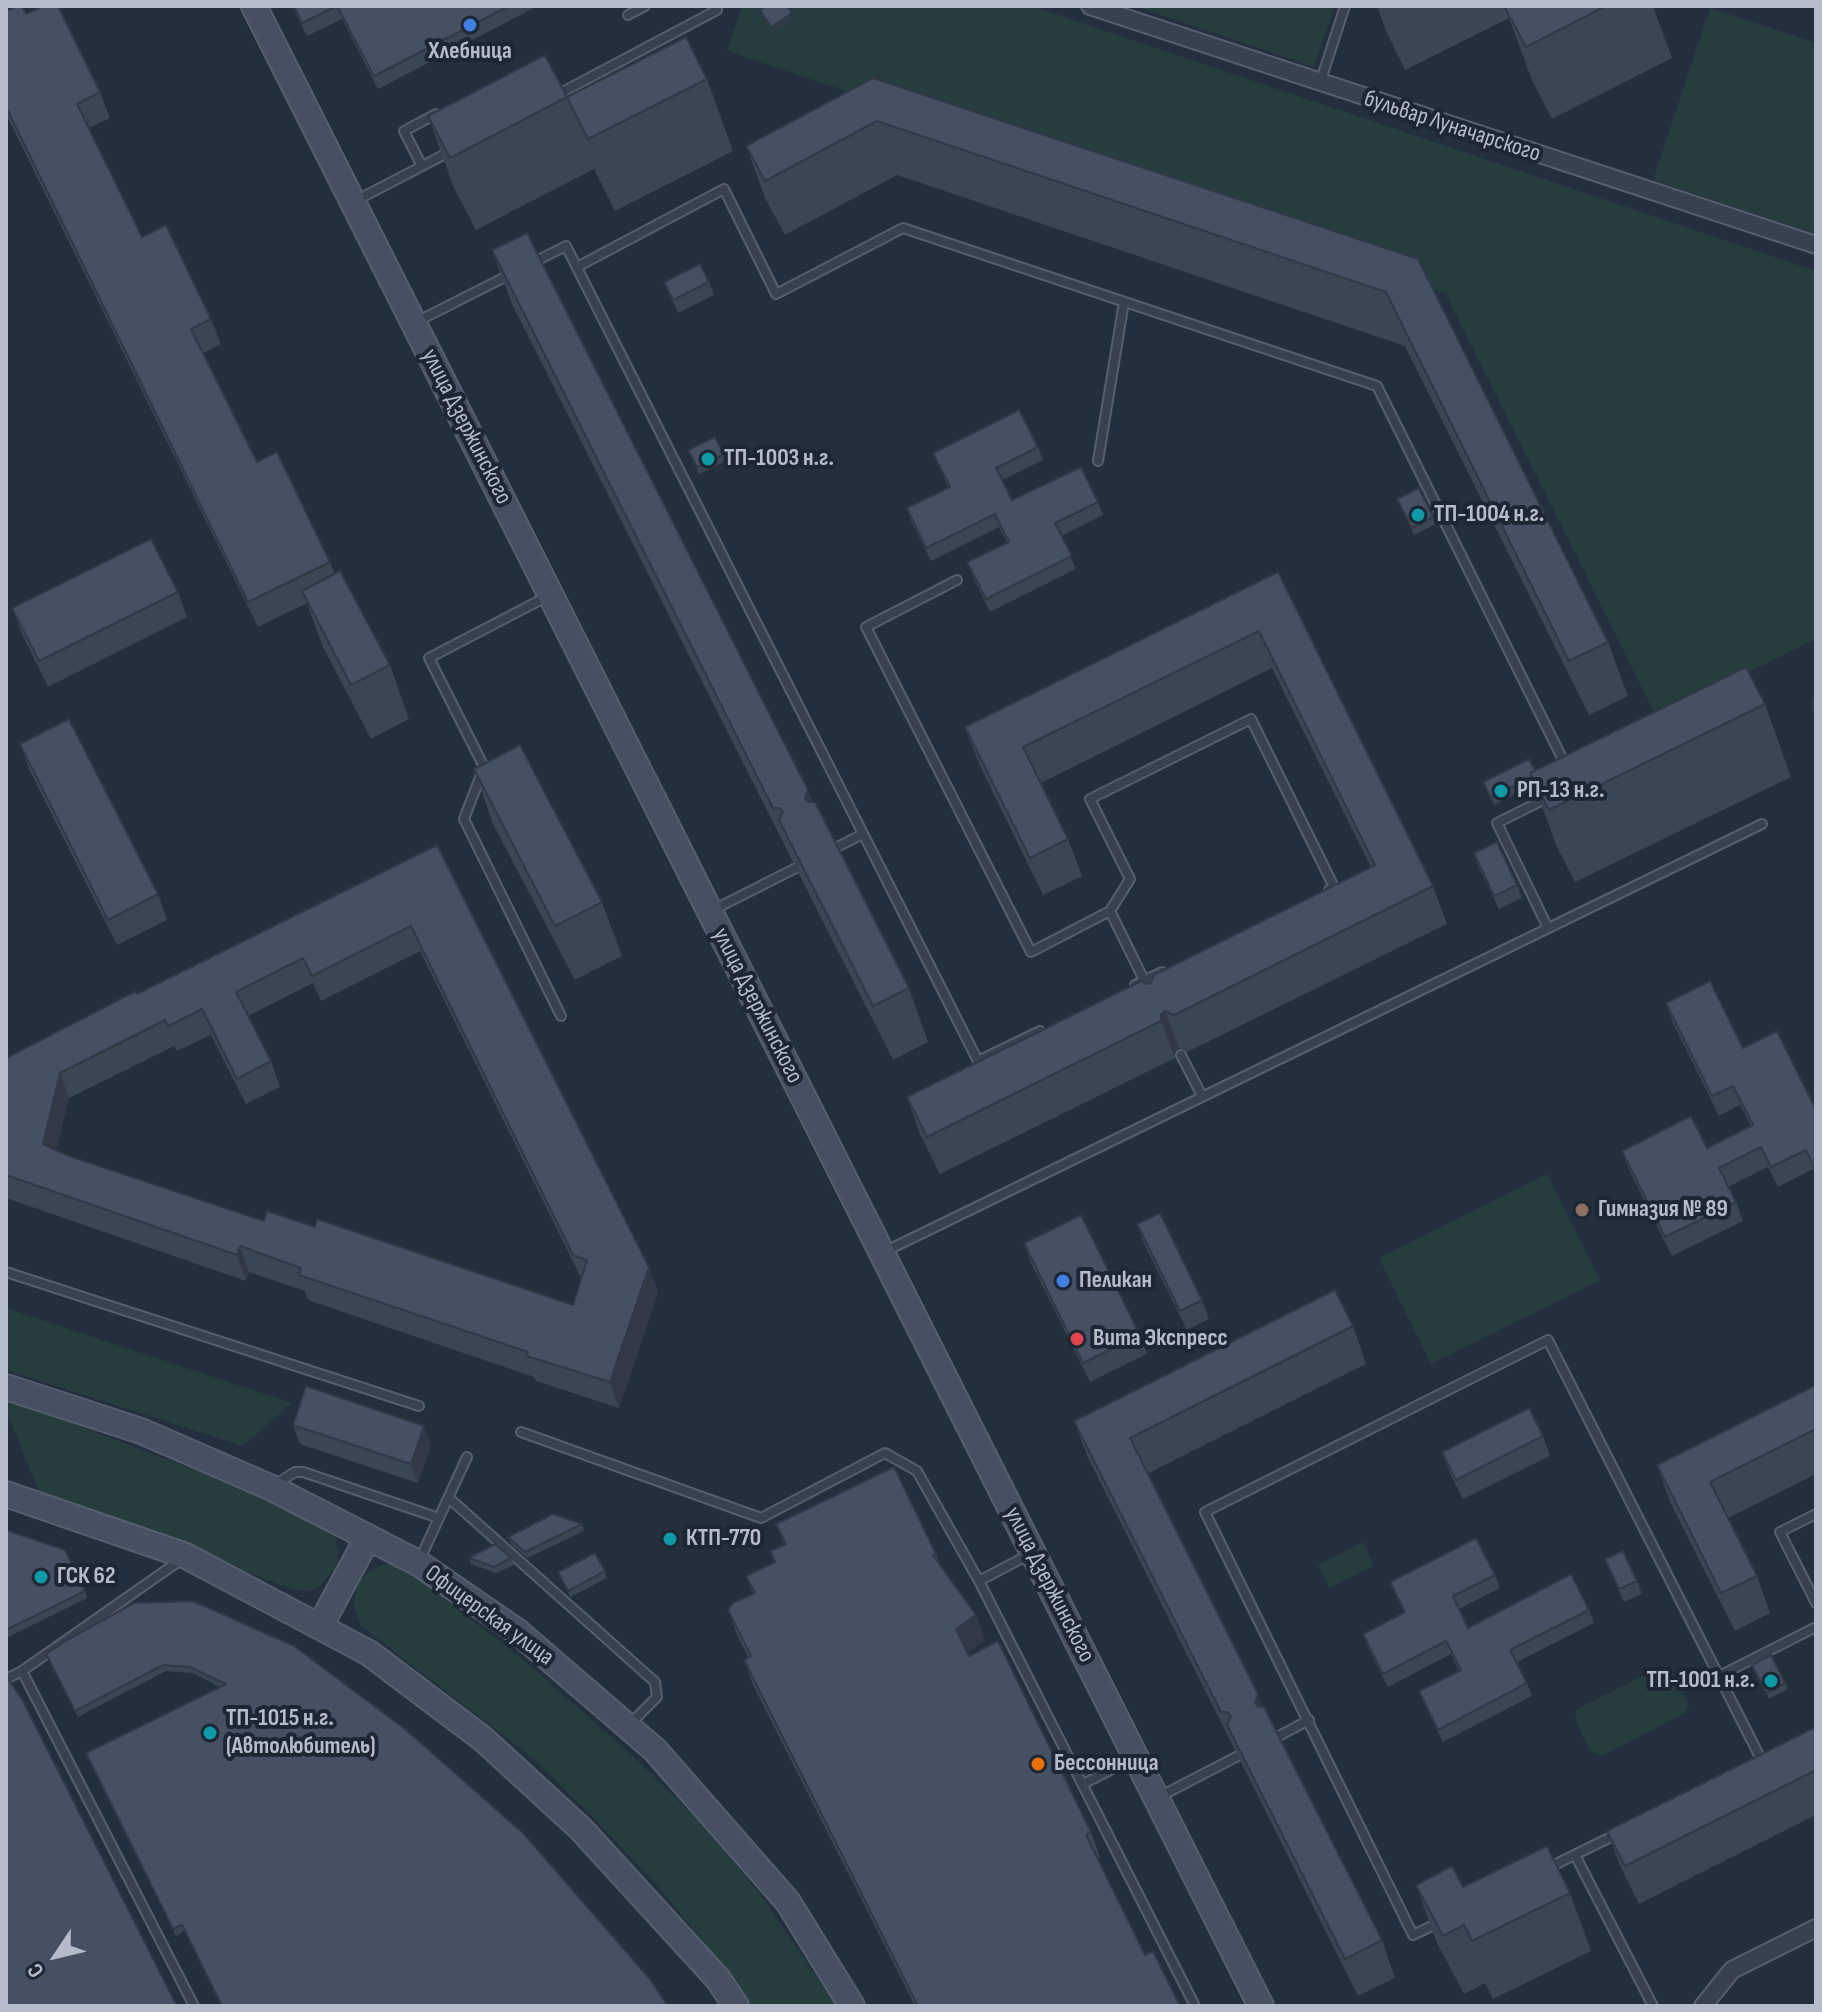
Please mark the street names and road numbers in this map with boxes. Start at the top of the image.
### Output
street label: бульвар Луначарского [1360,85,1544,169]
street label: улица Дзержинского [414,344,518,510]
street label: улица Дзержинского [705,923,809,1089]
street label: улица Дзержинского [997,1502,1101,1668]
street label: Офицерская улица [419,1560,559,1672]

